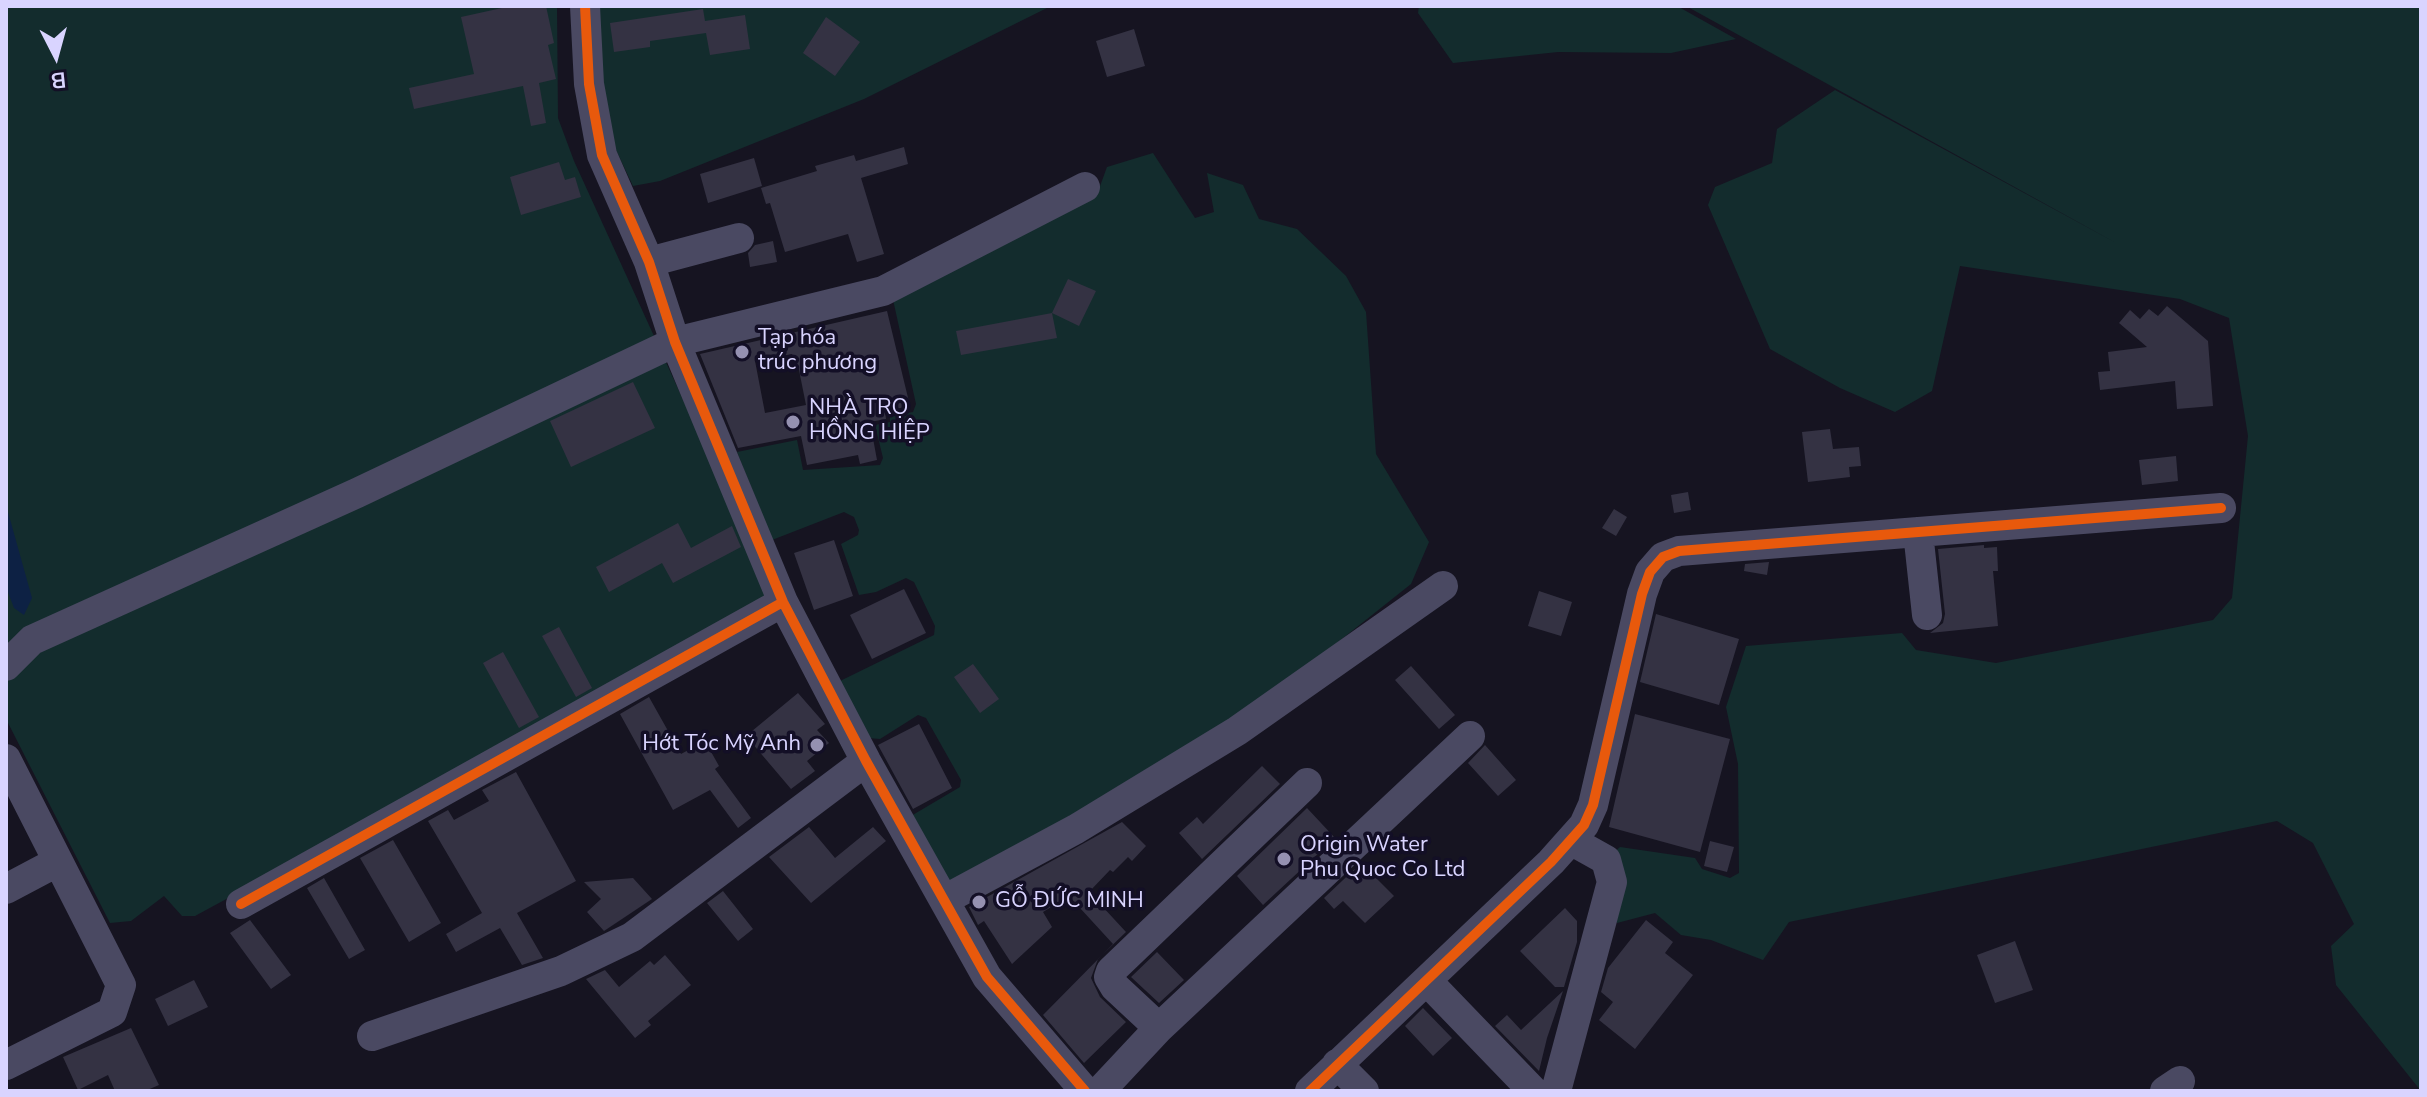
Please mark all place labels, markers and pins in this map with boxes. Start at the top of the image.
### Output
place label: Tạp hóa trúc phương [758,326,877,378]
marker: Tạp hóa trúc phương [733,343,751,361]
place label: NHÀ TRỌ HỒNG HIỆP [809,396,930,448]
marker: NHÀ TRỌ HỒNG HIỆP [784,413,802,431]
place label: Hớt Tóc Mỹ Anh [642,732,801,758]
marker: Hớt Tóc Mỹ Anh [808,736,826,754]
place label: Origin Water Phu Quoc Co Ltd [1300,833,1465,884]
marker: Origin Water Phu Quoc Co Ltd [1275,850,1293,868]
place label: GỖ ĐỨC MINH [995,889,1144,915]
marker: GỖ ĐỨC MINH [970,893,988,911]

